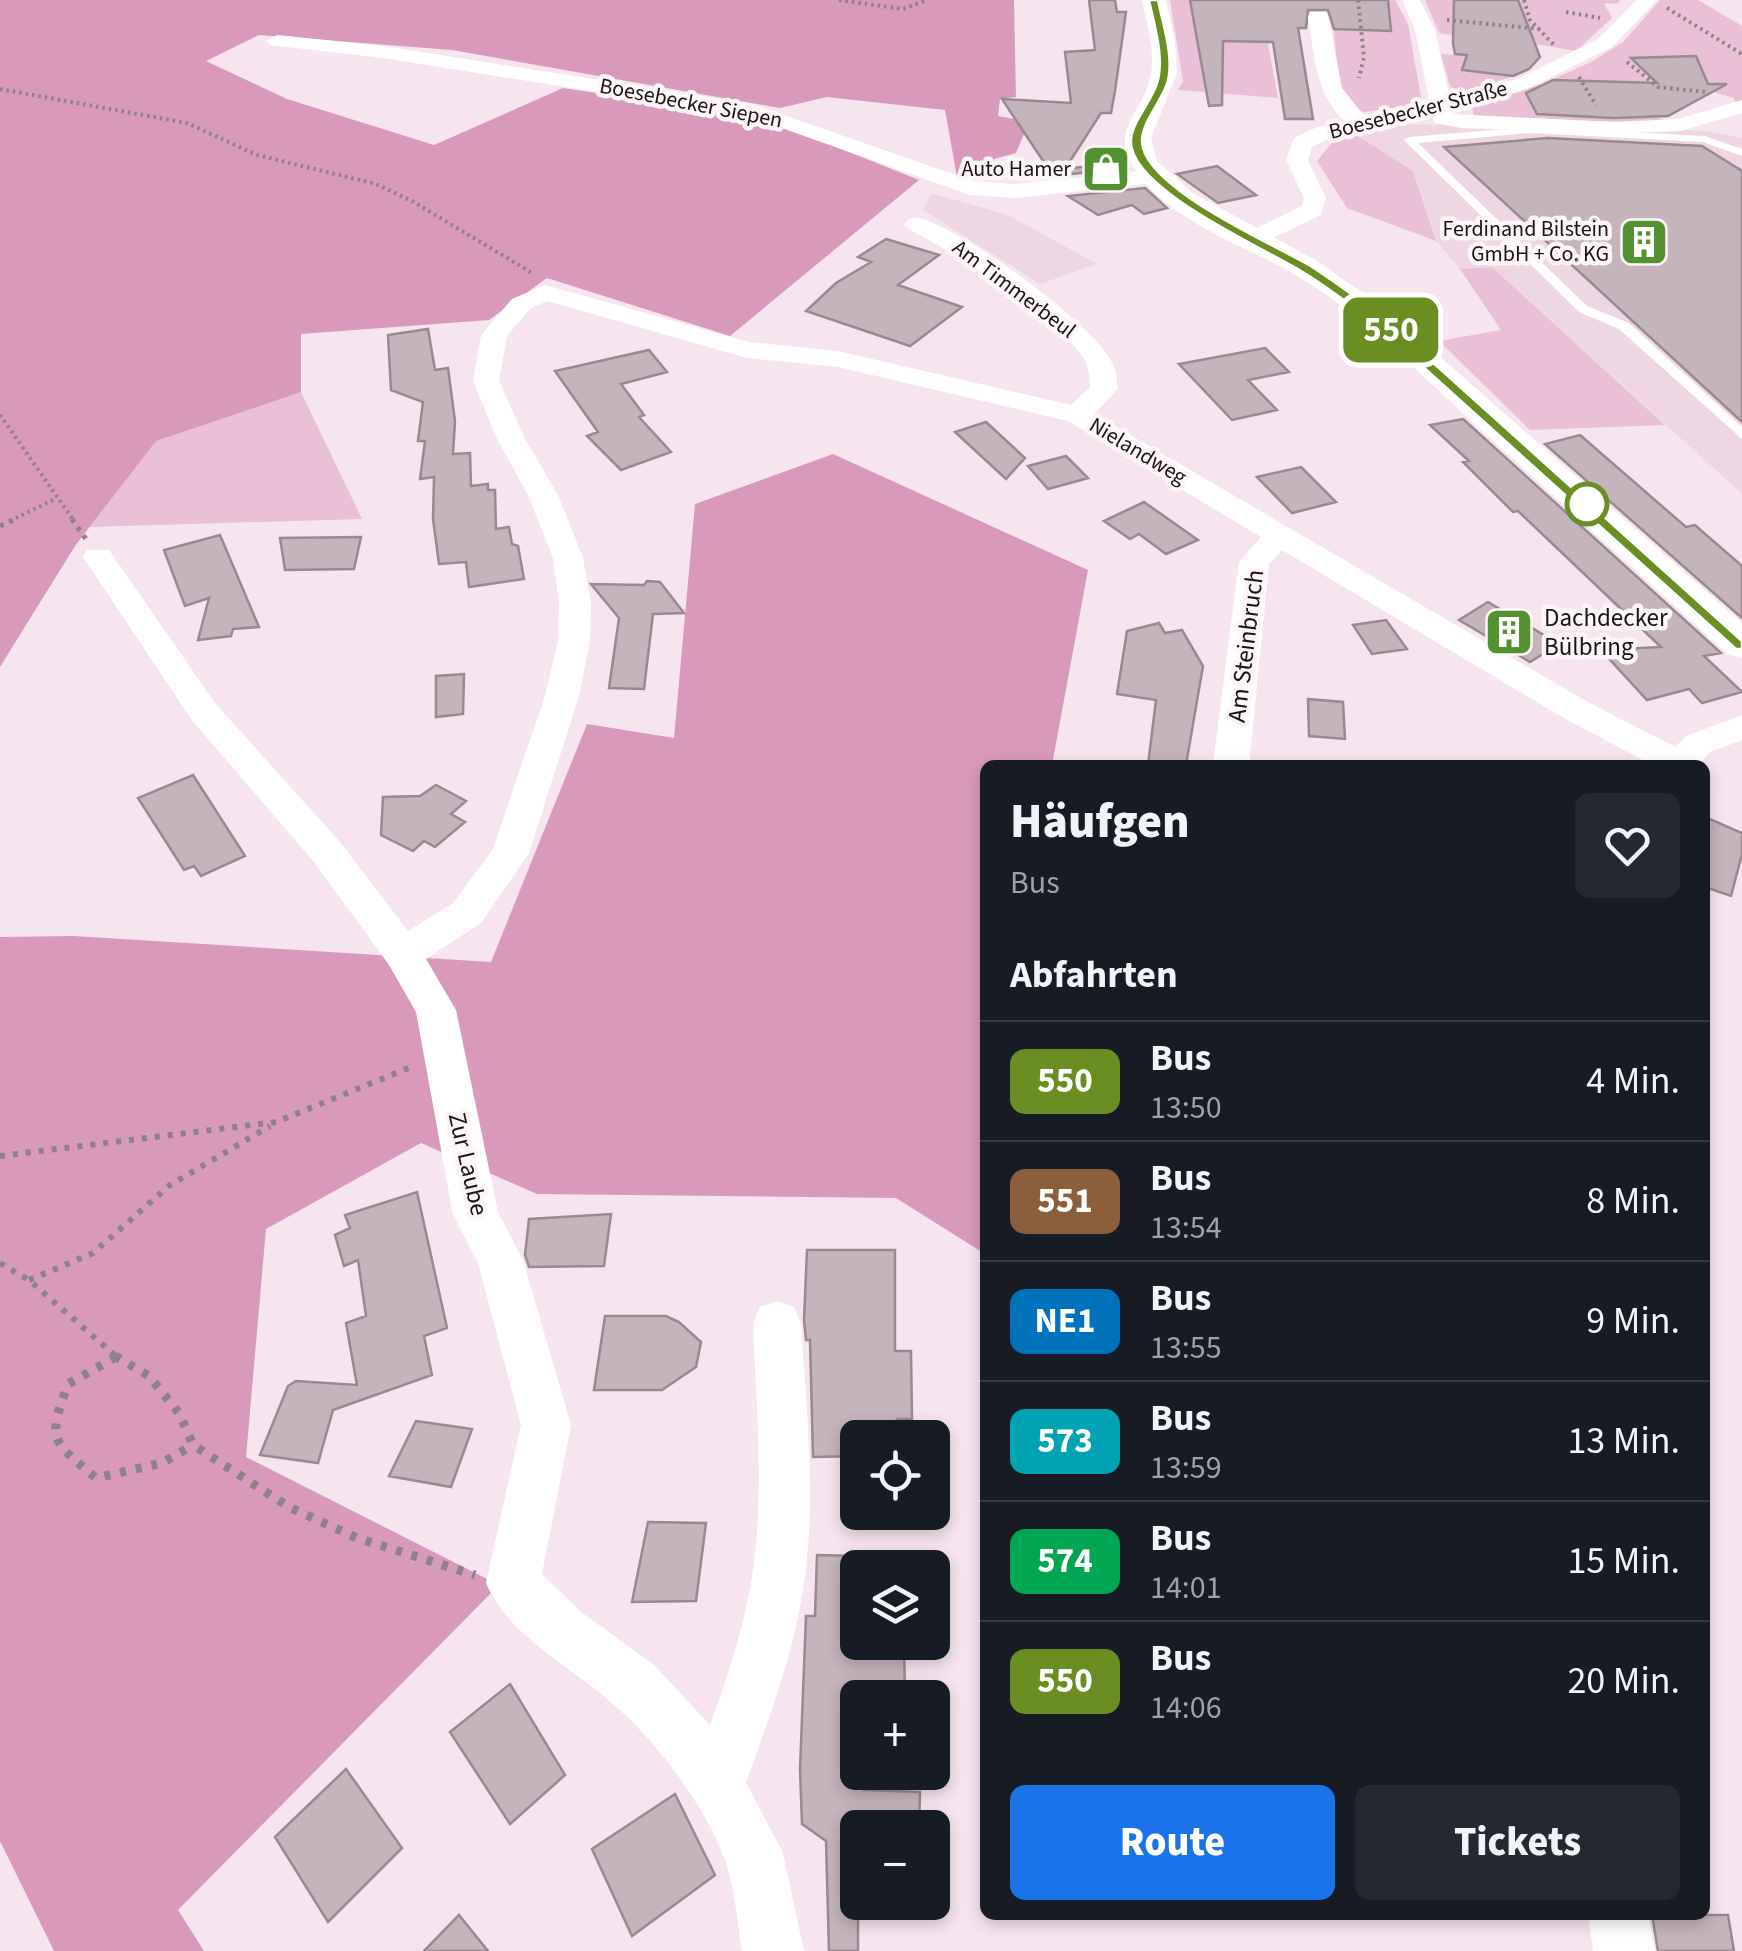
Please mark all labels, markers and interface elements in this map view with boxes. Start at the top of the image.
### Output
street label: Boesebecker Siepen [597,70,785,136]
street label: Boesebecker Straße [1325,72,1511,148]
shop icon: Auto Hamer [1080,143,1132,195]
place label: Auto Hamer [962,153,1071,185]
place label: Ferdinand Bilstein GmbH + Co. KG [1442,213,1609,270]
building icon: Ferdinand Bilstein GmbH + Co. KG [1618,216,1670,268]
street label: Am Timmerbeul [945,232,1083,346]
line badge: 550 [1334,298,1448,362]
text: 550 [1363,305,1419,355]
street label: Nielandweg [1083,409,1193,493]
unlabelled marker [1566,483,1608,525]
street label: Am Steinbruch [1219,568,1273,724]
place label: Dachdecker Bülbring [1544,600,1668,665]
building icon: Dachdecker Bülbring [1483,606,1535,658]
text: Häufgen [1010,788,1190,856]
button: heart [1575,793,1680,898]
text: Bus [1010,860,1060,906]
text: Abfahrten [1010,948,1178,1002]
text: Bus [1150,1031,1211,1085]
text: 4 Min. [1586,1054,1680,1108]
text: 550 [1037,1056,1093,1106]
text: 13:50 [1150,1085,1222,1131]
street label: Zur Laube [439,1109,497,1219]
text: Bus [1150,1151,1211,1205]
text: 8 Min. [1586,1174,1680,1228]
text: 551 [1037,1176,1093,1226]
text: 13:54 [1150,1205,1222,1251]
text: Bus [1150,1271,1211,1325]
text: 9 Min. [1586,1294,1680,1348]
text: NE1 [1035,1296,1095,1346]
text: 13:55 [1150,1325,1222,1371]
text: Bus [1150,1391,1211,1445]
text: 13 Min. [1567,1414,1680,1468]
text: 573 [1037,1416,1093,1466]
map controls [840,1420,950,1920]
button: locate [840,1420,950,1530]
text: 13:59 [1150,1445,1222,1491]
text: Bus [1150,1511,1211,1565]
text: 15 Min. [1567,1534,1680,1588]
text: 574 [1037,1536,1093,1586]
button: layers [840,1550,950,1660]
text: 14:01 [1150,1565,1222,1611]
text: Bus [1150,1631,1211,1685]
text: 20 Min. [1567,1654,1680,1708]
text: 550 [1037,1656,1093,1706]
button: + [840,1680,950,1790]
text: 14:06 [1150,1685,1222,1731]
button: Route [1010,1785,1335,1900]
button: Tickets [1355,1785,1680,1900]
button: − [840,1810,950,1920]

